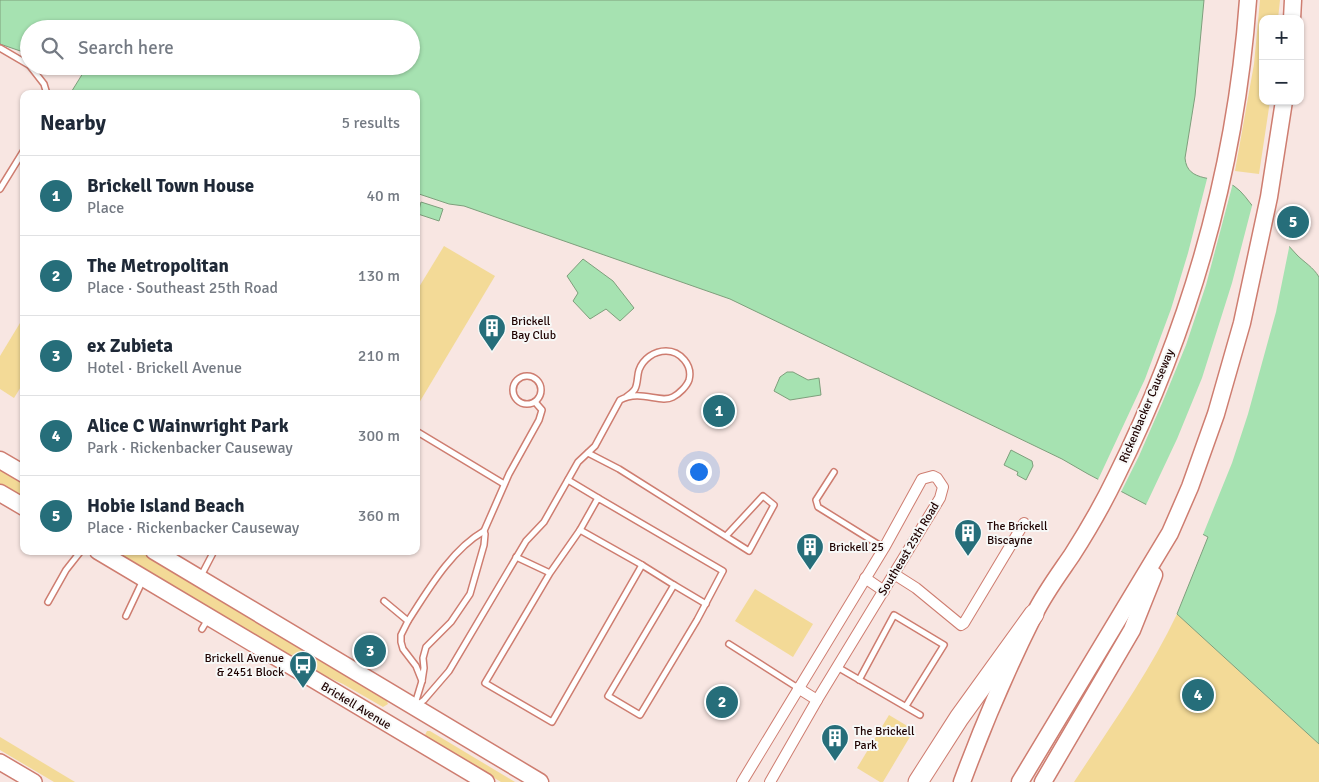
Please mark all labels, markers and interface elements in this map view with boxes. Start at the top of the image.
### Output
map controls [1259,15,1304,105]
button: + [1259,15,1304,60]
search box [20,20,420,75]
icon: search [38,34,66,62]
text: Search here [78,36,174,60]
button: − [1259,60,1304,105]
text: Nearby [40,110,106,136]
text: 5 results [341,113,400,133]
text: Brickell Town House [87,174,254,198]
text: 1 [52,186,60,206]
text: 40 m [366,186,400,206]
text: Place [87,198,124,218]
pin: 5 [1277,203,1309,241]
text: The Metropolitan [87,254,229,278]
text: 2 [52,266,60,286]
text: 130 m [358,266,400,286]
text: Place · Southeast 25th Road [87,278,278,298]
building icon: Brickell Bay Club [477,313,507,352]
place label: Brickell Bay Club [511,314,556,343]
text: ex Zubieta [87,334,173,358]
text: 3 [52,346,60,366]
text: 210 m [358,346,400,366]
street label: Rickenbacker Causeway [1116,346,1178,465]
text: Hotel · Brickell Avenue [87,358,242,378]
pin: 1 [703,392,735,430]
text: Alice C Wainwright Park [87,414,289,438]
text: 4 [52,426,60,446]
text: 300 m [358,426,400,446]
text: Park · Rickenbacker Causeway [87,438,293,458]
your location [686,459,712,485]
text: Hobie Island Beach [87,494,244,518]
street label: Southeast 25th Road [875,500,943,598]
text: 5 [52,506,60,526]
text: 360 m [358,506,400,526]
text: Place · Rickenbacker Causeway [87,518,299,538]
building icon: The Brickell Biscayne [953,518,983,557]
place label: The Brickell Biscayne [987,519,1048,548]
building icon: Brickell 25 [795,532,825,571]
place label: Brickell 25 [829,540,884,555]
pin: 3 [354,632,386,670]
bus stop icon: Brickell Avenue & 2451 Block [288,650,318,689]
place label: Brickell Avenue & 2451 Block [205,651,284,680]
pin: 4 [1182,676,1214,714]
street label: Brickell Avenue [318,679,394,733]
pin: 2 [706,683,738,721]
building icon: The Brickell Park [820,723,850,762]
place label: The Brickell Park [854,724,915,753]

